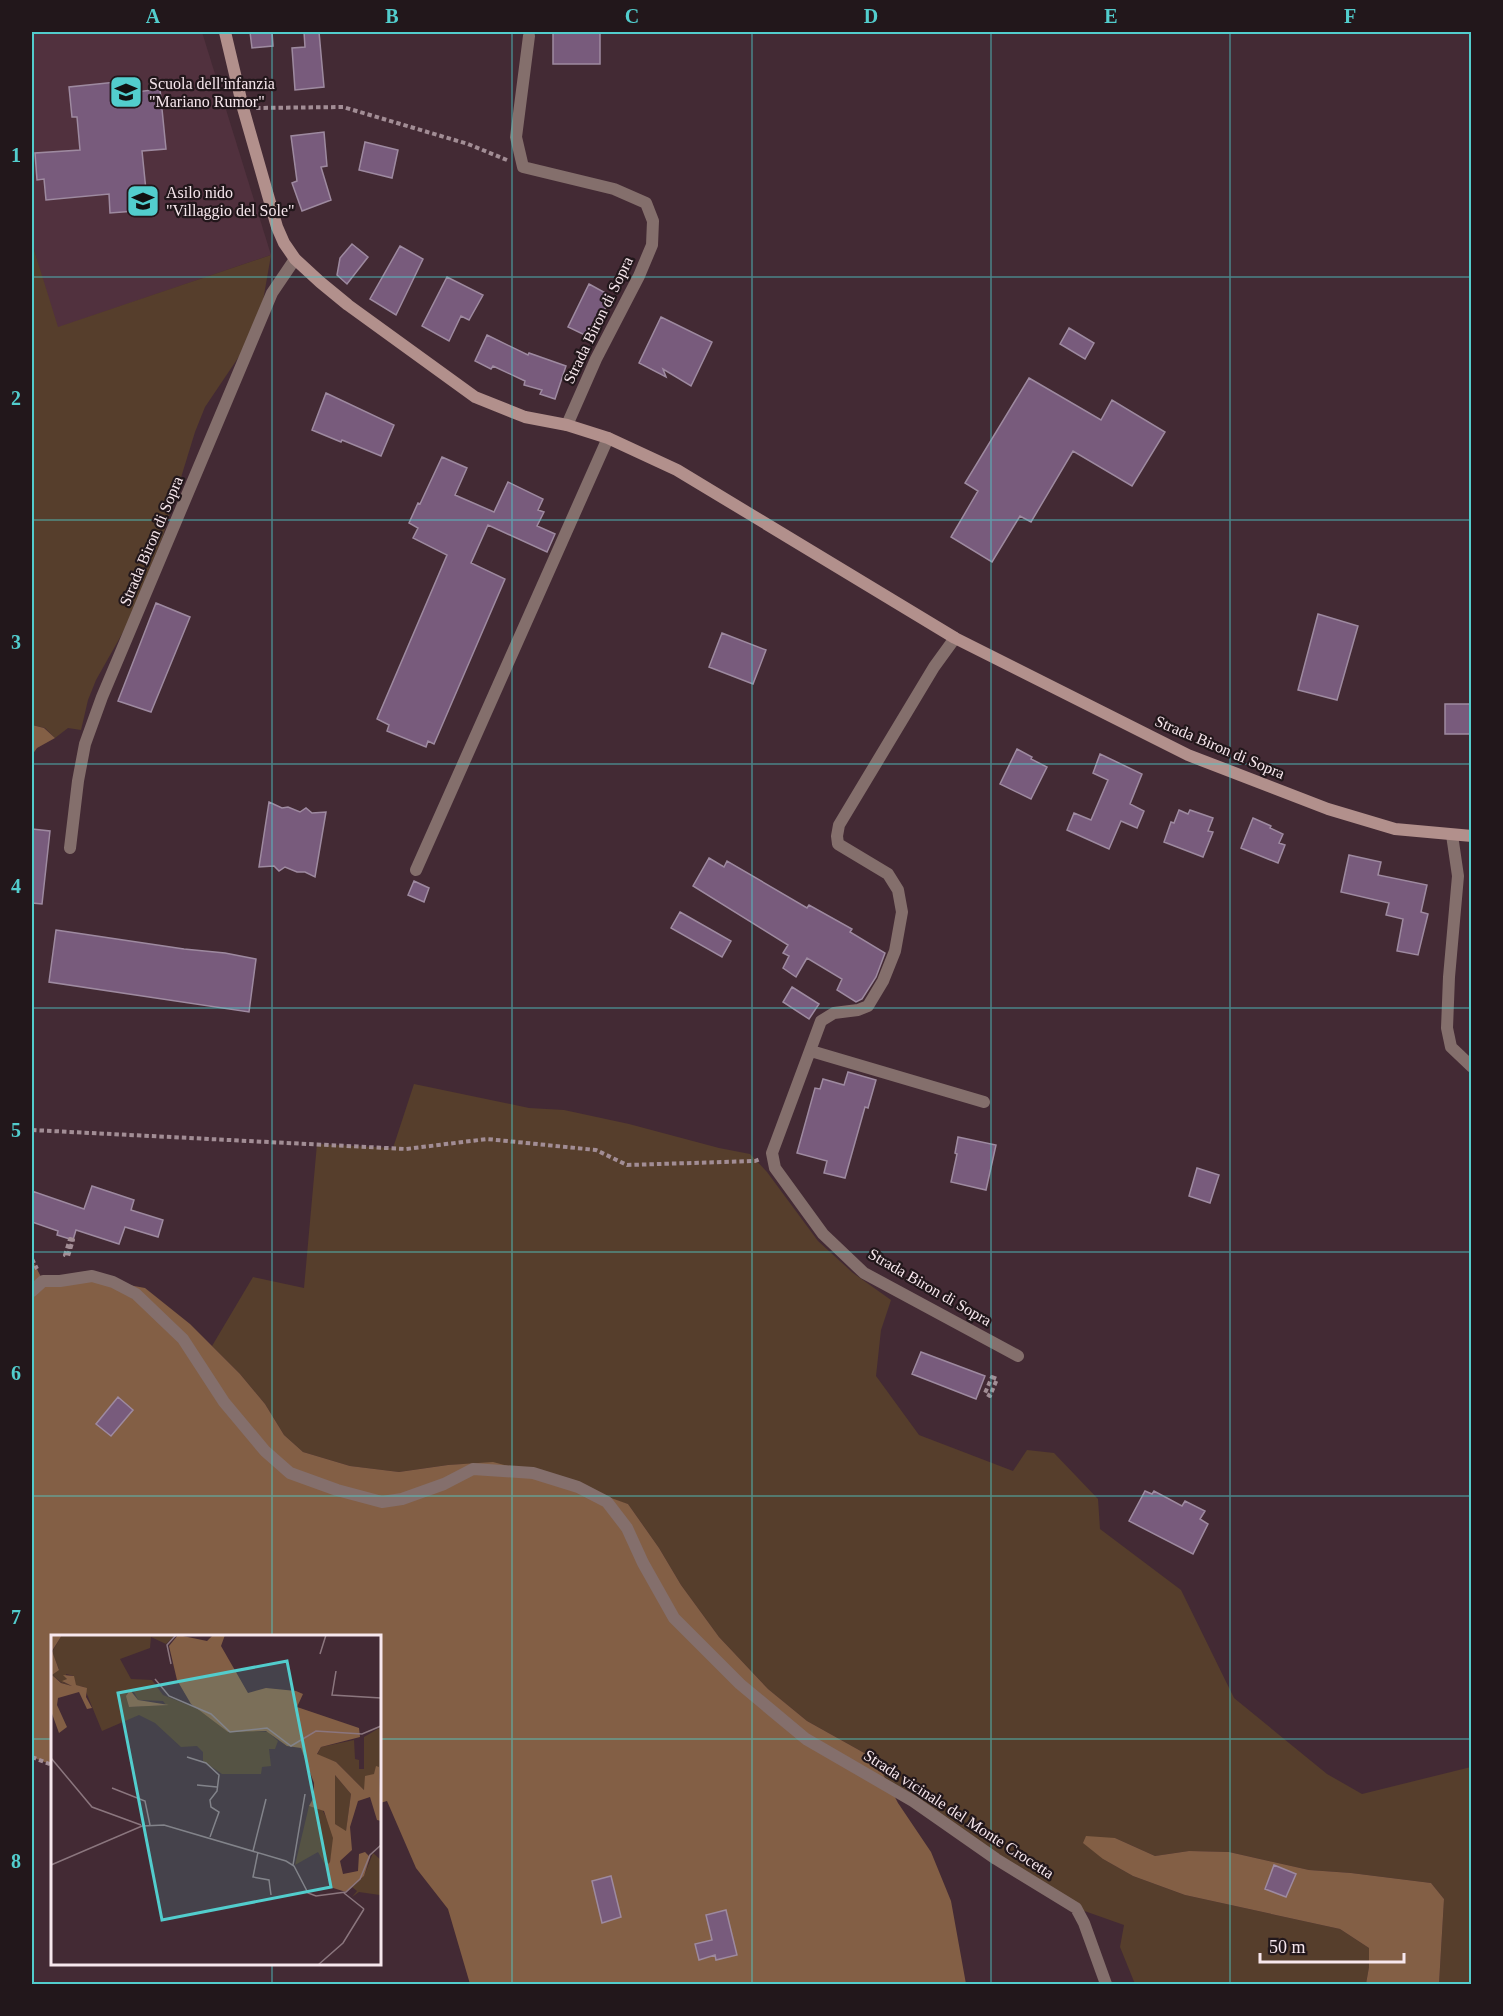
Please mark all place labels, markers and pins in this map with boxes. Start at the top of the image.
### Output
school or university icon: Scuola dell'infanzia "Mariano Rumor" [108,74,144,110]
place label: Scuola dell'infanzia "Mariano Rumor" [149,75,275,110]
school or university icon: Asilo nido "Villaggio del Sole" [125,183,161,219]
place label: Asilo nido "Villaggio del Sole" [166,184,295,220]

